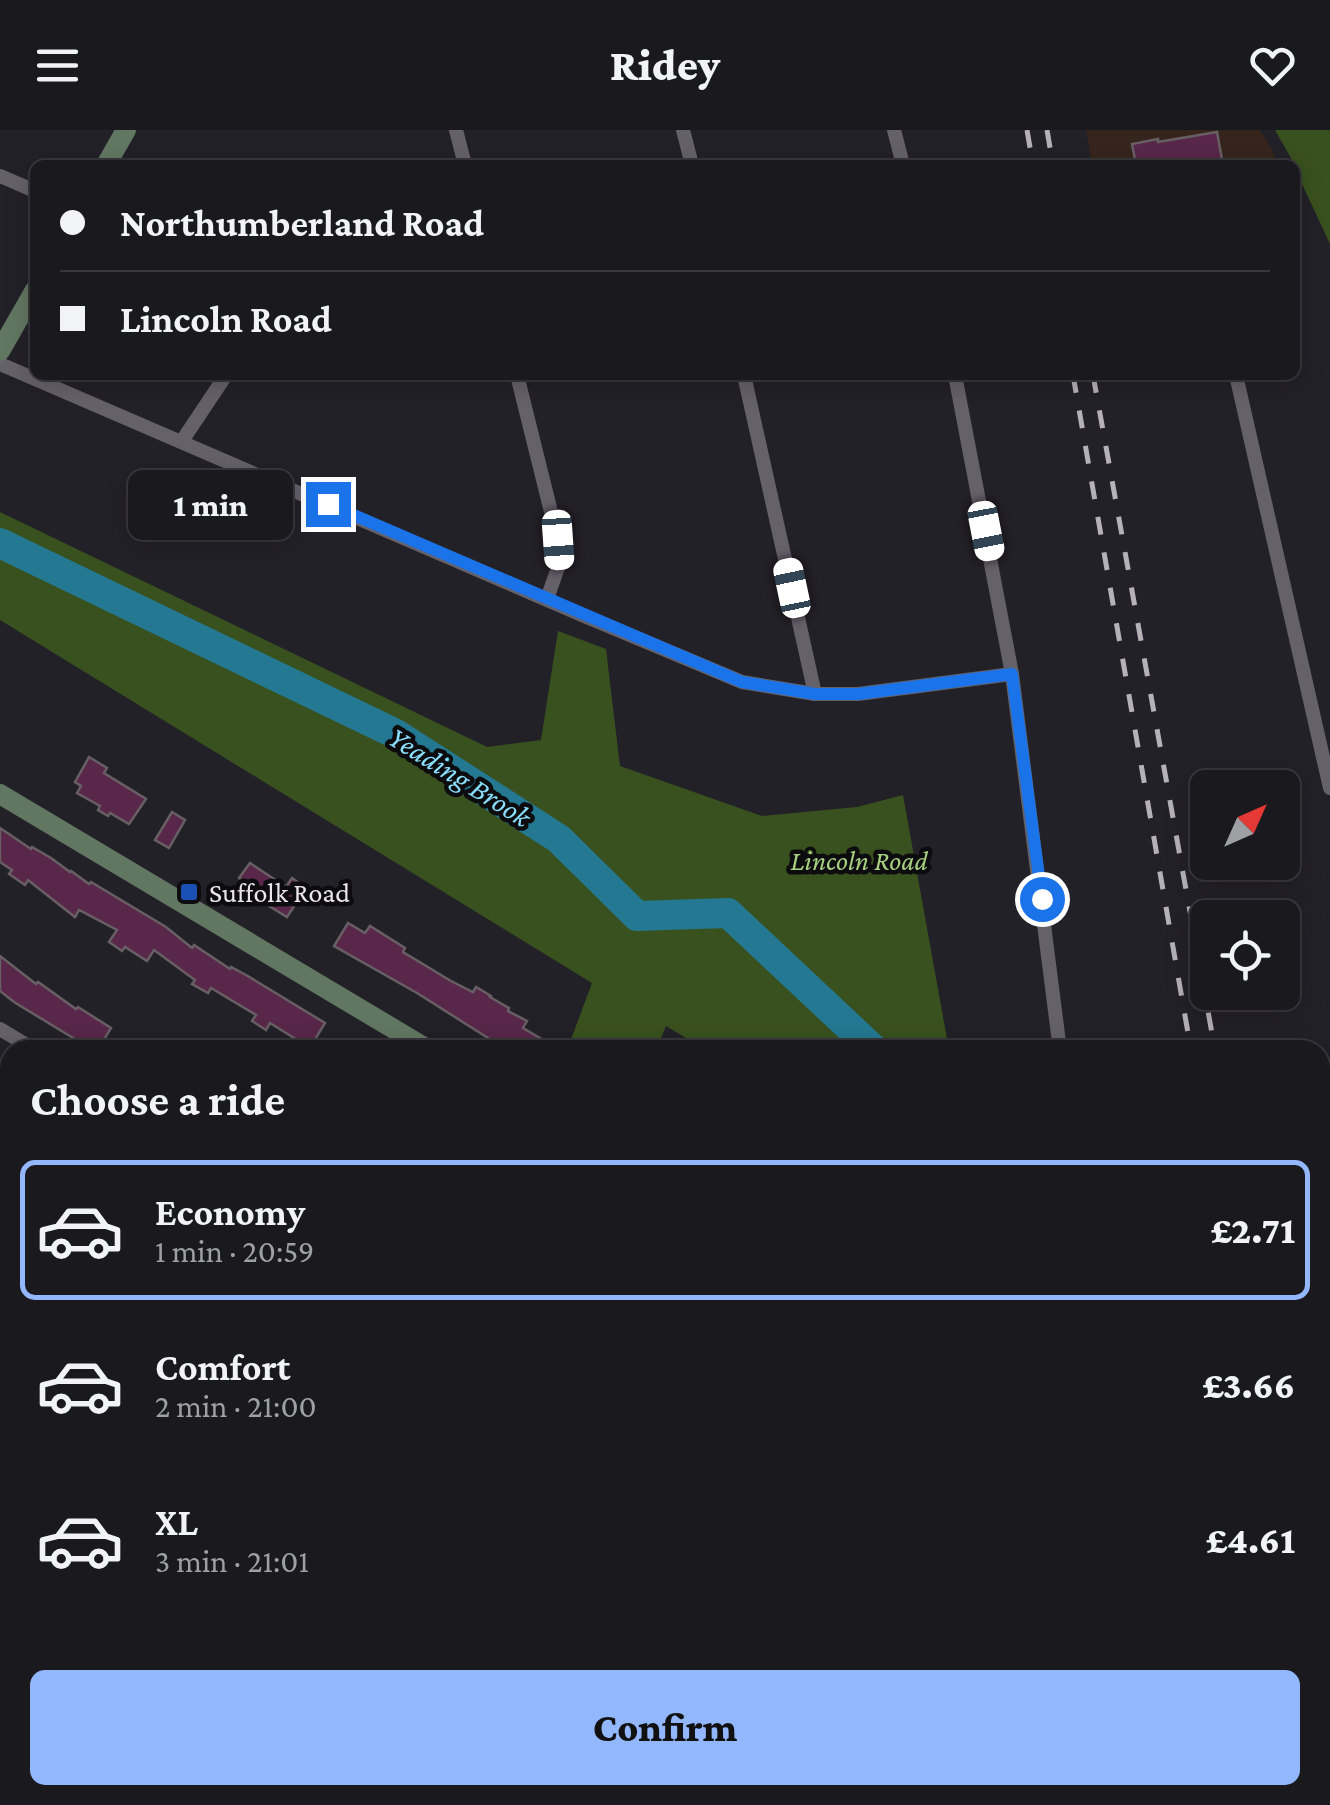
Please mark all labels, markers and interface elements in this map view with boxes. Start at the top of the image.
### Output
icon: menu [30,38,85,93]
icon: heart [1245,38,1300,93]
text: Ridey [610,40,720,90]
text: Northumberland Road [120,202,484,244]
text: Lincoln Road [120,298,332,340]
callout: 1 min [128,469,293,539]
route end [306,482,351,527]
text: 1 min [173,487,248,523]
car [966,499,1006,563]
car [541,509,575,571]
car [771,556,813,620]
water label: Yeading Brook [383,720,539,835]
north arrow [1190,770,1300,880]
map controls [1190,770,1300,1010]
park label: Lincoln Road [790,845,928,876]
place label: Suffolk Road [209,877,350,908]
route start [1020,877,1065,922]
marker: Suffolk Road [178,881,200,903]
button: locate [1190,900,1300,1010]
text: Choose a ride [30,1075,285,1125]
icon: car [35,1185,125,1275]
text: Economy [155,1191,305,1233]
text: £2.71 [1210,1209,1295,1251]
text: 1 min · 20:59 [155,1233,314,1269]
icon: car [35,1340,125,1430]
text: Comfort [155,1346,291,1388]
text: £3.66 [1202,1364,1295,1406]
text: 2 min · 21:00 [155,1388,317,1424]
icon: car [35,1495,125,1585]
text: XL [155,1501,198,1543]
text: £4.61 [1206,1519,1295,1561]
text: 3 min · 21:01 [155,1543,309,1579]
button: Confirm [30,1670,1300,1785]

